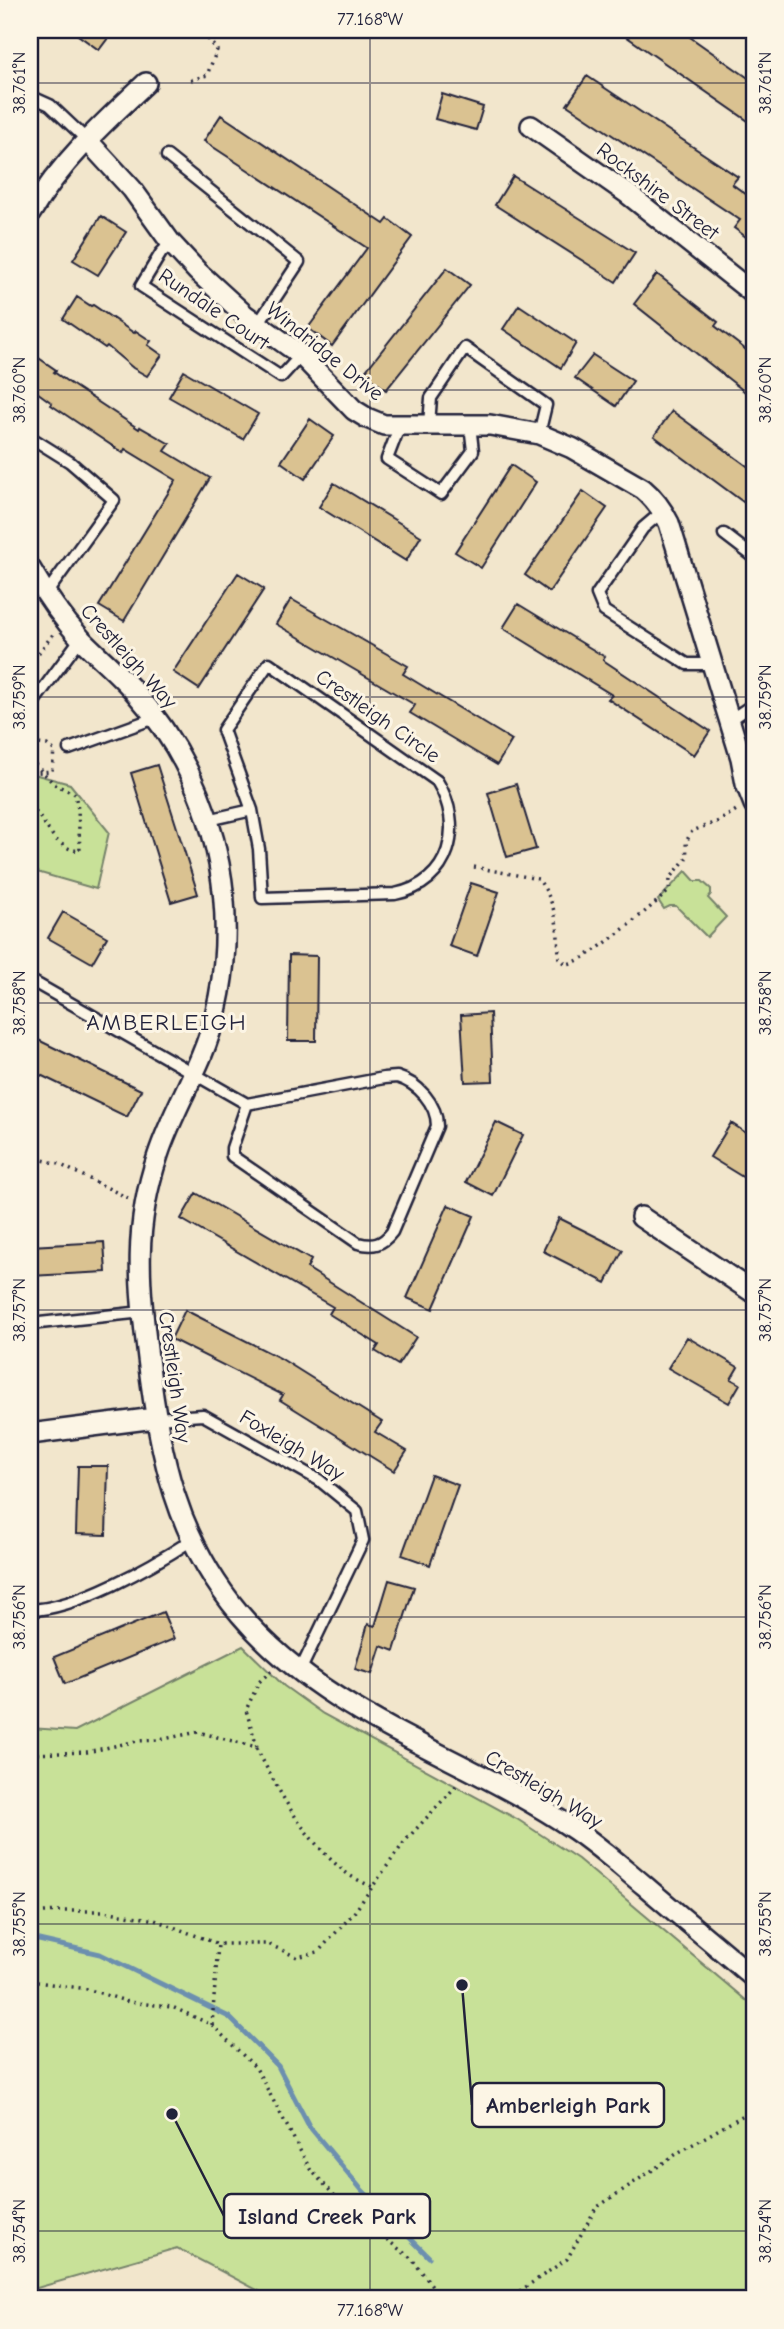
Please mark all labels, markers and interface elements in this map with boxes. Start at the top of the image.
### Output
text: 77.168°W [337,9,403,30]
text: 38.761°N [9,52,30,114]
text: 38.761°N [755,52,776,114]
street label: Rockshire Street [592,137,725,245]
street label: Rundale Court [154,263,275,355]
street label: Windridge Drive [262,296,388,406]
text: 38.760°N [9,357,30,423]
text: 38.760°N [755,357,776,423]
street label: Crestleigh Way [76,599,183,714]
text: 38.759°N [9,664,30,730]
street label: Crestleigh Circle [311,664,445,768]
text: 38.759°N [755,664,776,730]
text: 38.758°N [9,971,30,1035]
text: 38.758°N [755,971,776,1035]
district label: AMBERLEIGH [86,1009,248,1036]
text: 38.757°N [9,1278,30,1342]
text: 38.757°N [755,1278,776,1342]
street label: Crestleigh Way [154,1310,196,1445]
street label: Foxleigh Way [235,1404,349,1486]
text: 38.756°N [9,1584,30,1650]
text: 38.756°N [755,1584,776,1650]
street label: Crestleigh Way [481,1745,607,1834]
text: 38.755°N [9,1891,30,1957]
text: 38.755°N [755,1891,776,1957]
callout: Amberleigh Park [472,2083,664,2127]
text: Amberleigh Park [486,2092,650,2119]
callout: Island Creek Park [224,2194,430,2238]
text: 38.754°N [9,2199,30,2263]
text: 38.754°N [755,2199,776,2263]
text: Island Creek Park [238,2203,416,2230]
text: 77.168°W [337,2300,403,2321]

